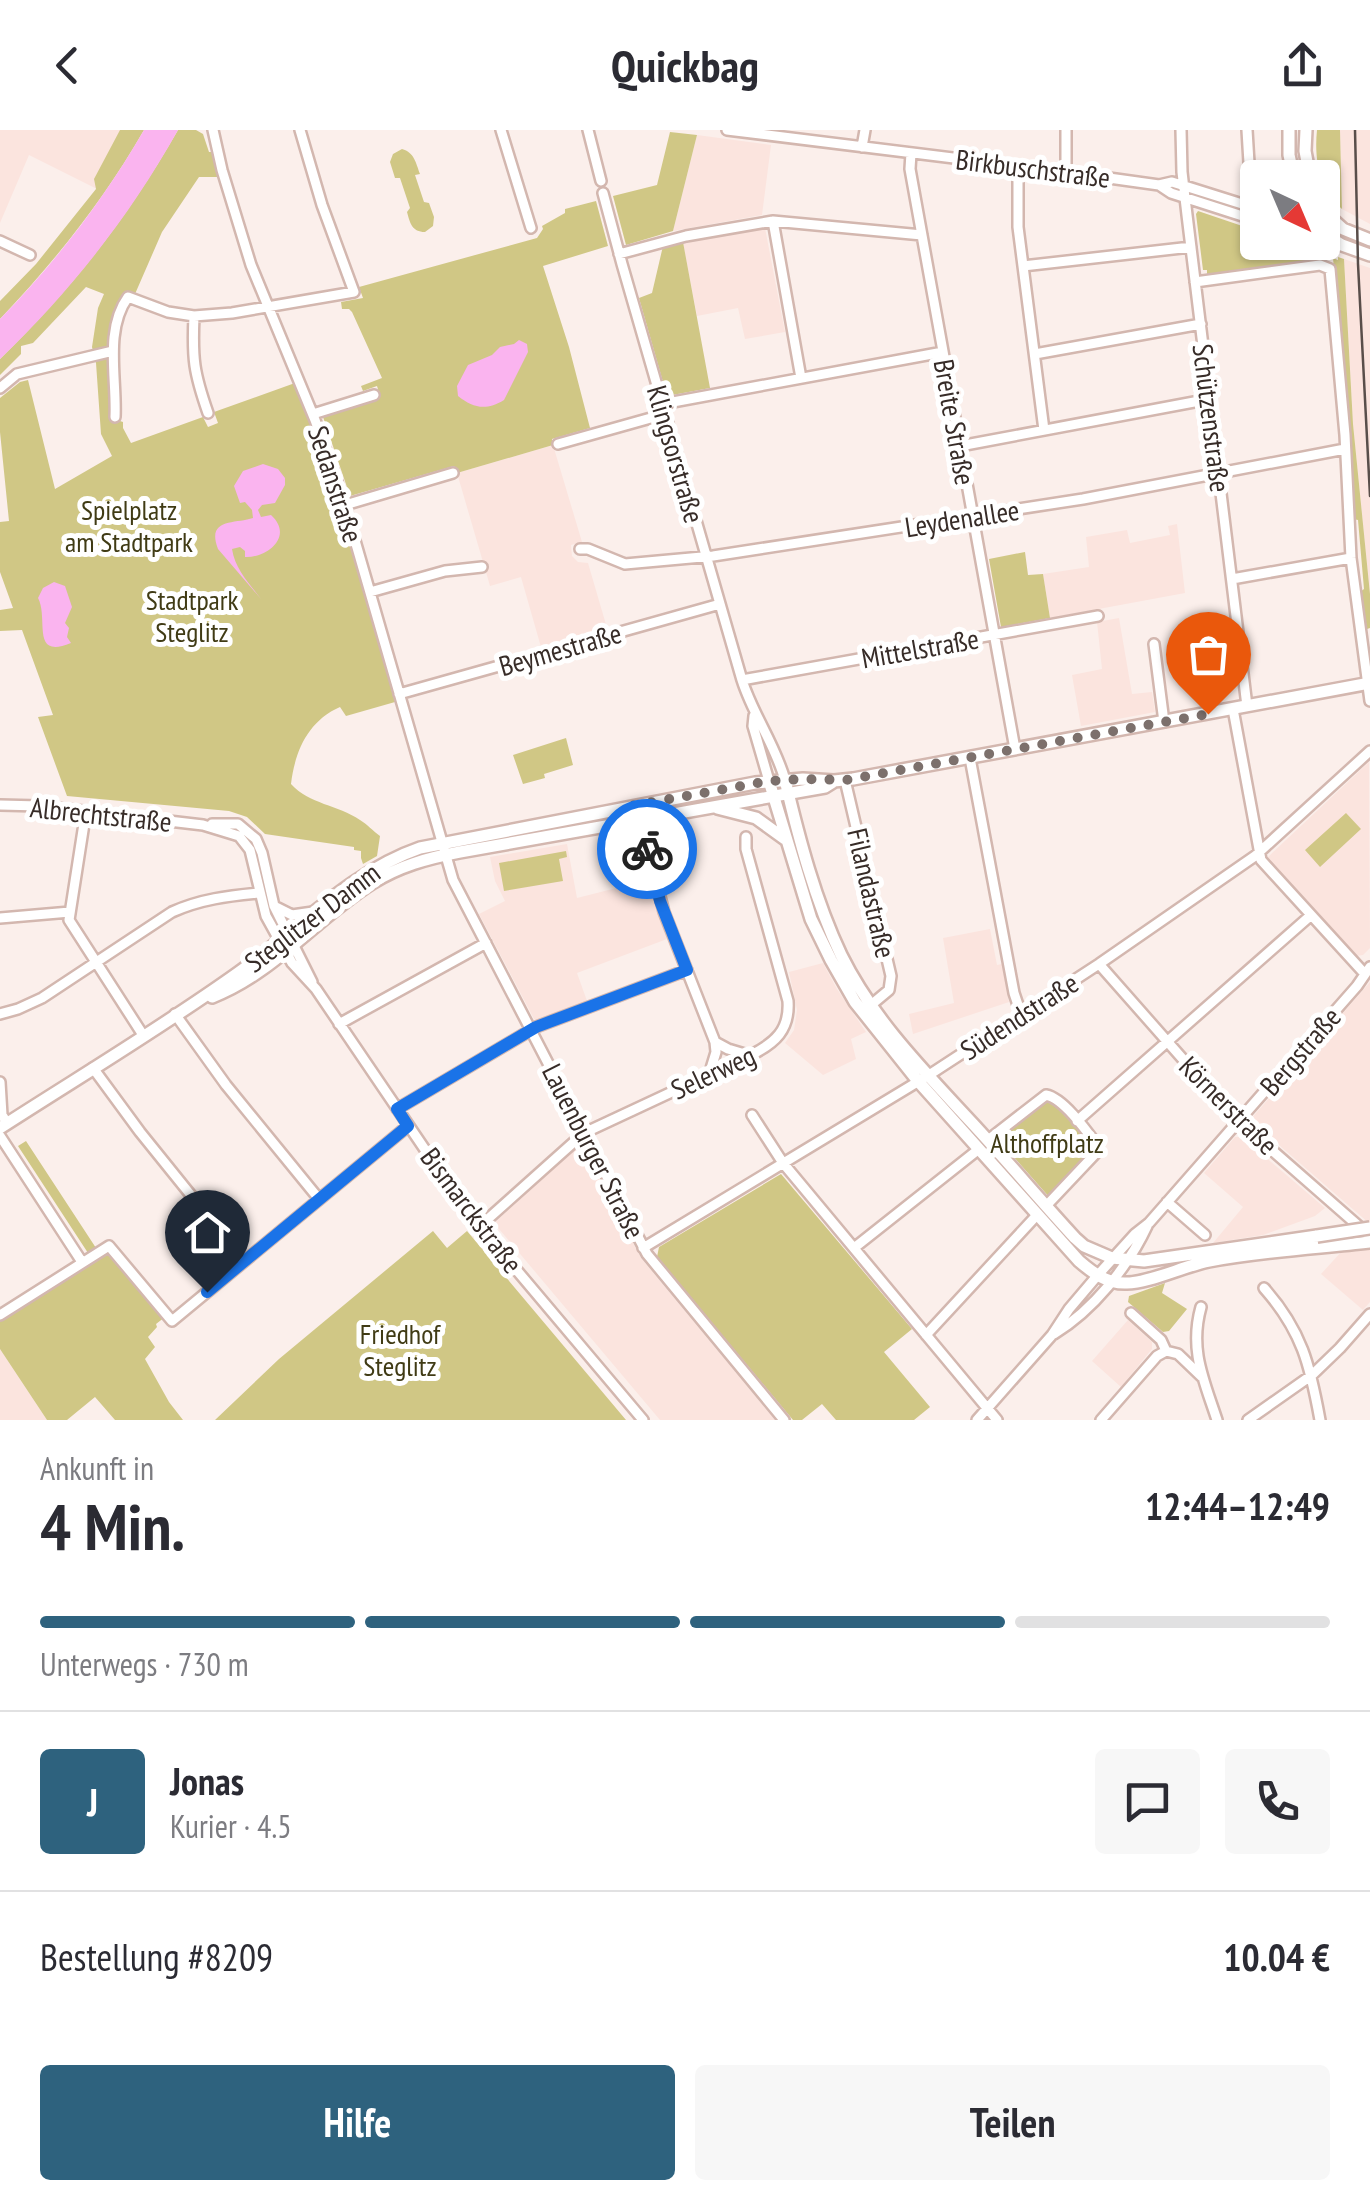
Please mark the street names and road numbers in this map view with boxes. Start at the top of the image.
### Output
street label: Birkbuschstraße [954,140,1112,196]
street label: Schützenstraße [1185,342,1239,494]
street label: Breite Straße [926,356,984,488]
street label: Klingsorstraße [639,381,713,527]
street label: Sedanstraße [300,421,372,547]
street label: Leydenallee [902,491,1022,545]
street label: Beymestraße [494,614,626,684]
street label: Mittelstraße [858,619,982,677]
street label: Albrechtstraße [28,788,174,840]
street label: Filandastraße [839,824,905,962]
street label: Steglitzer Damm [237,854,387,980]
street label: Südendstraße [953,964,1085,1068]
street label: Bergstraße [1251,999,1349,1103]
street label: Selerweg [665,1036,761,1108]
street label: Körnerstraße [1172,1048,1286,1162]
street label: Lauenburger Straße [534,1057,654,1245]
street label: Bismarckstraße [413,1140,531,1280]

